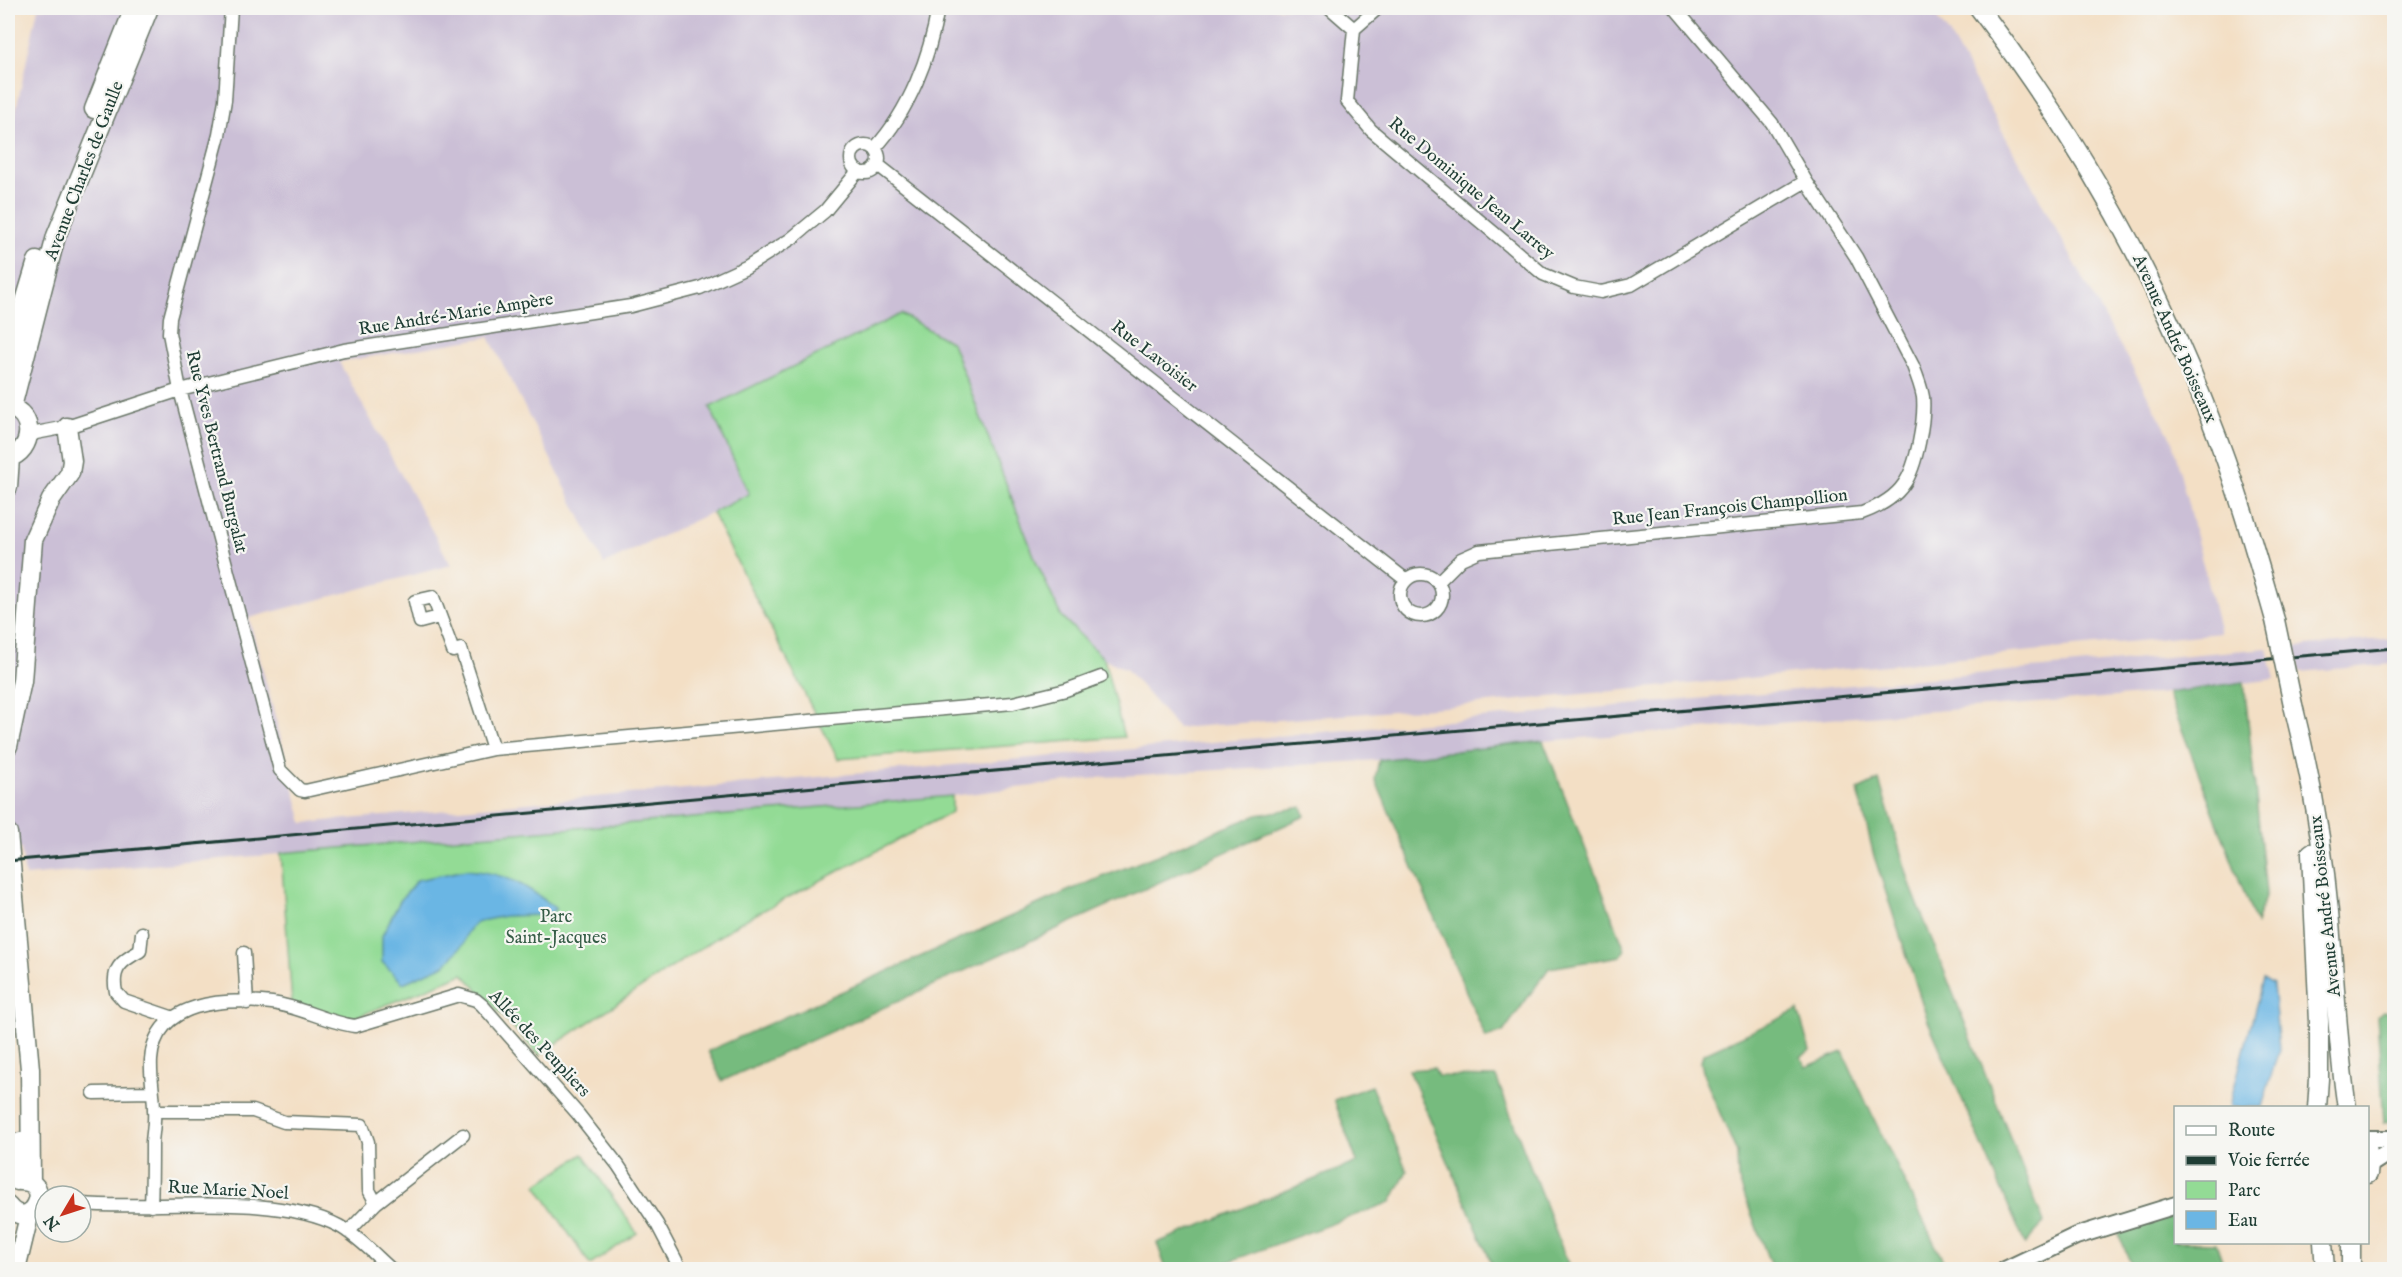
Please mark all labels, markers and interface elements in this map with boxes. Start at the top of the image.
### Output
street label: Avenue Charles de Gaulle [40,78,130,265]
street label: Rue Dominique Jean Larrey [1383,113,1559,265]
street label: Avenue André Boisseaux [2126,250,2222,427]
street label: Rue André-Marie Ampère [357,288,555,342]
street label: Rue Lavoisier [1106,316,1202,398]
street label: Rue Yves Bertrand Burgalat [180,348,252,556]
street label: Rue Jean François Champollion [1611,484,1849,532]
street label: Avenue André Boisseaux [2305,814,2347,999]
park label: Parc Saint-Jacques [505,906,607,950]
street label: Allée des Peupliers [483,985,595,1103]
legend [2174,1106,2369,1244]
text: Route [2228,1120,2275,1143]
text: Voie ferrée [2227,1150,2310,1173]
street label: Rue Marie Noel [167,1176,289,1206]
text: Parc [2228,1180,2261,1203]
north arrow [33,1184,93,1244]
text: N [41,1210,66,1235]
text: Eau [2228,1210,2258,1233]

